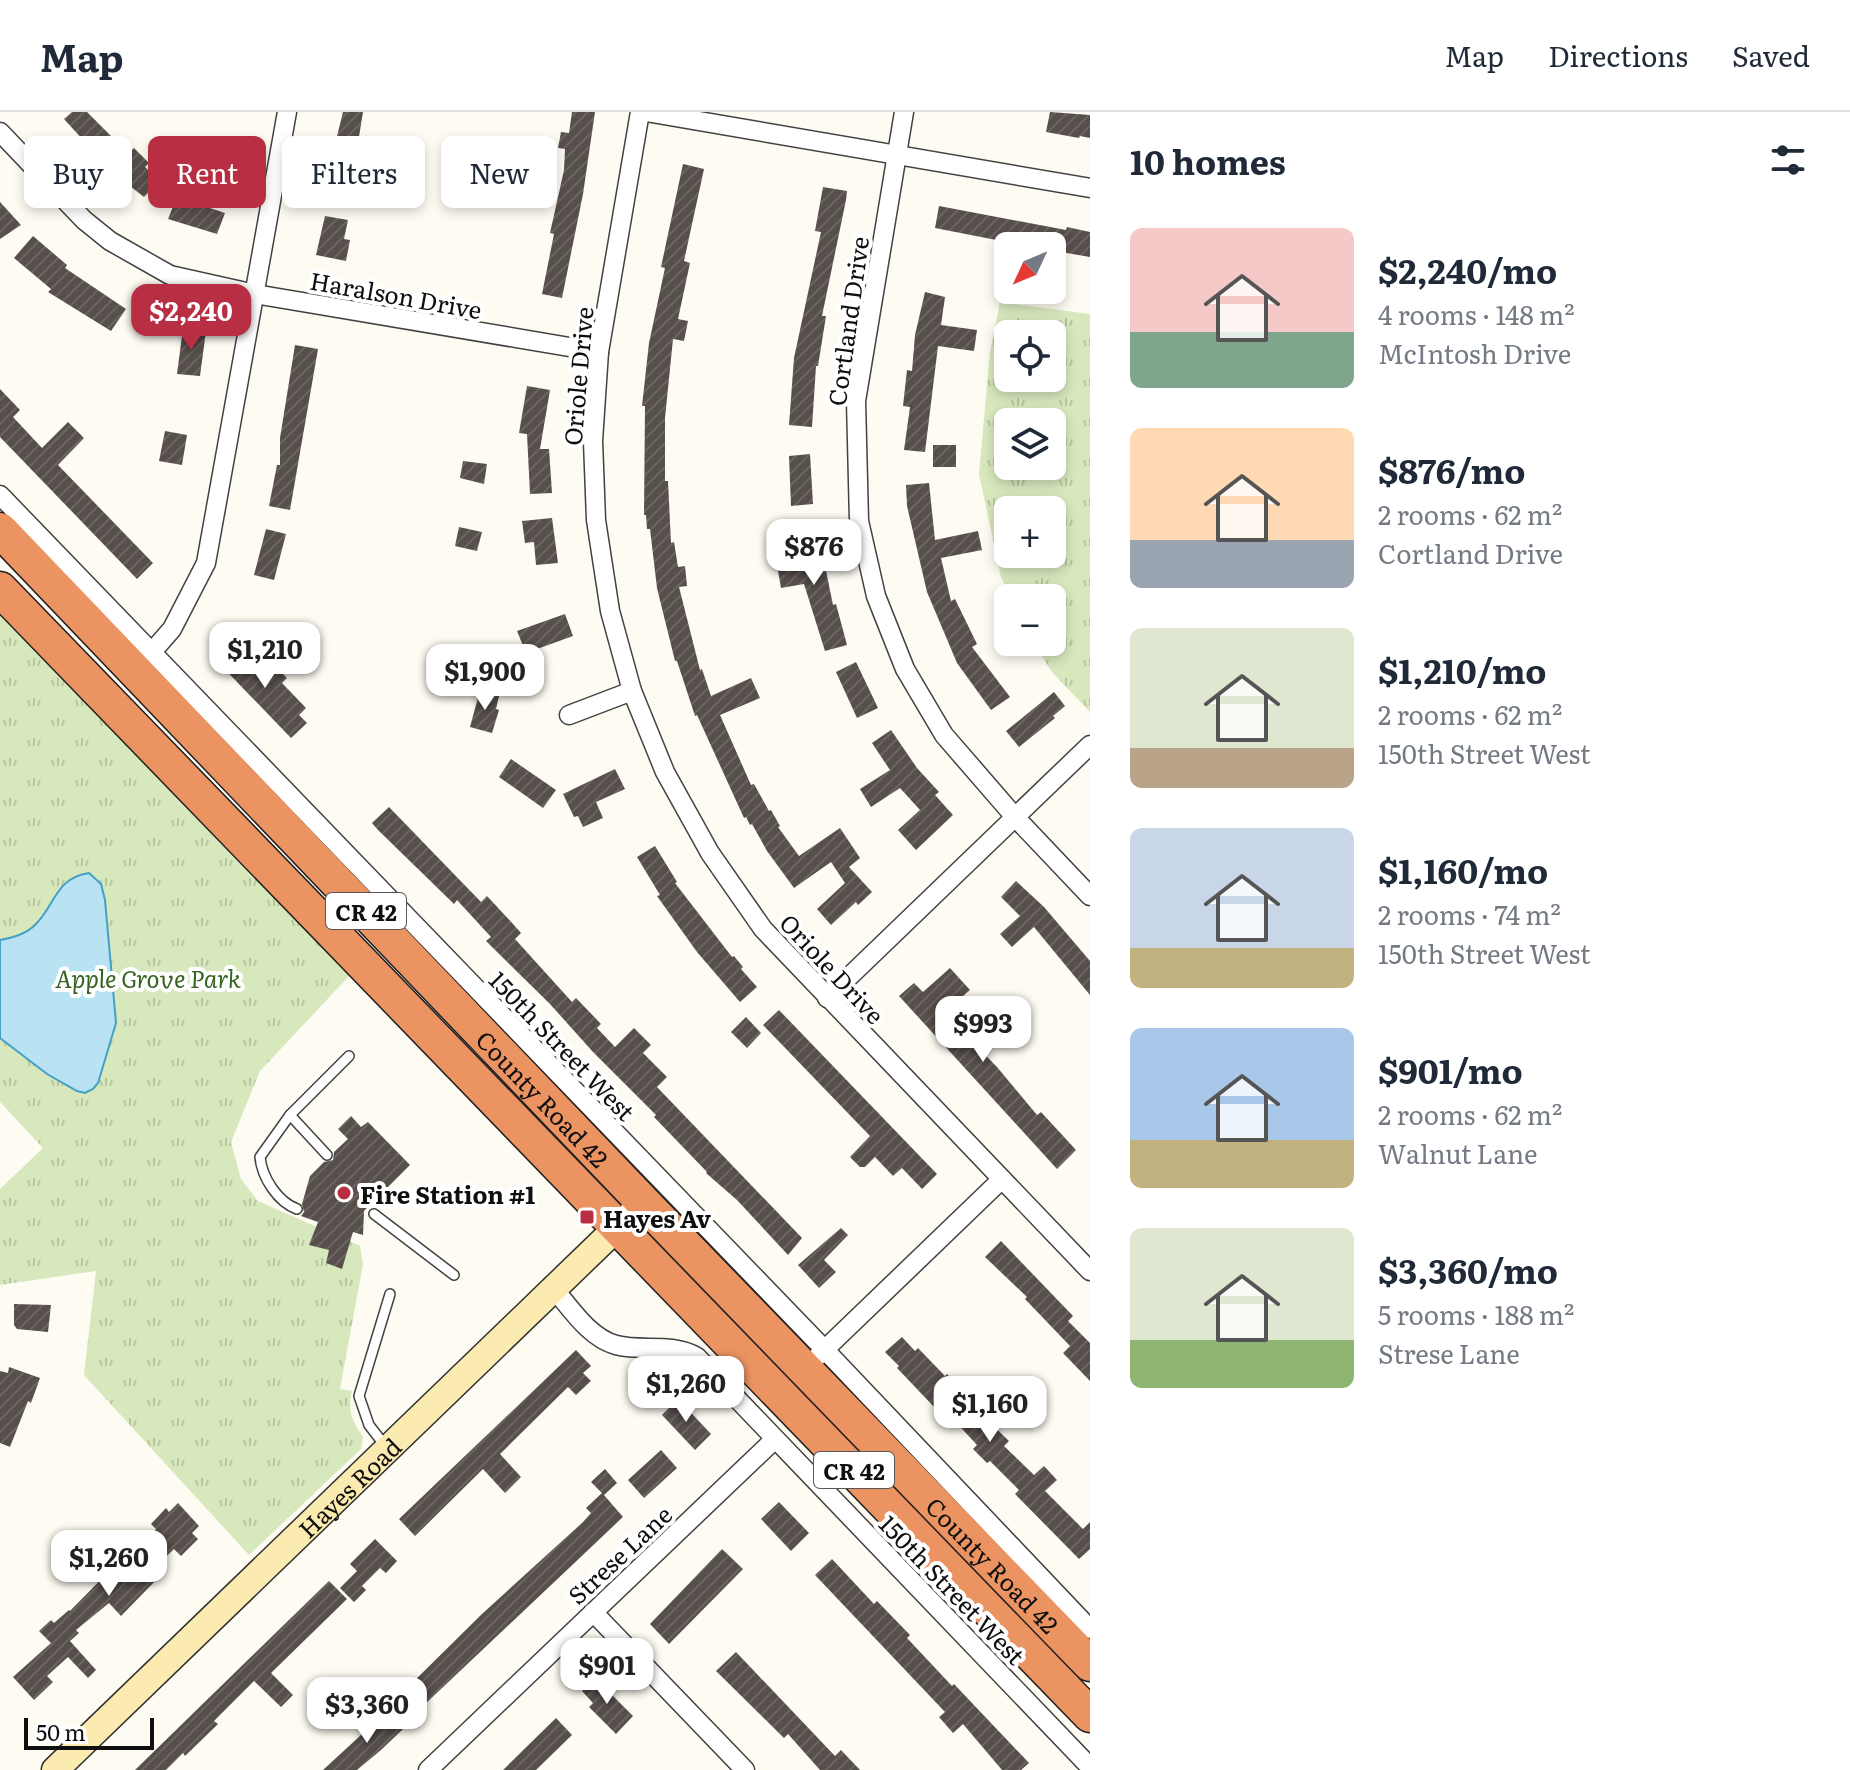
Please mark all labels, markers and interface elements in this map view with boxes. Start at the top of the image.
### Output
text: Map [40,27,124,84]
text: Map [1445,34,1504,76]
text: Directions [1548,34,1688,76]
text: Saved [1732,34,1810,76]
text: 10 homes [1130,135,1286,185]
chip: Buy [24,136,132,208]
chip: Rent [148,136,266,208]
chip: Filters [282,136,425,208]
chip: New [441,136,557,208]
icon: filters [1766,138,1810,182]
north arrow [994,232,1066,304]
map controls [994,232,1066,656]
street label: Cortland Drive [818,234,876,408]
text: $2,240/mo [1378,244,1557,294]
icon: home [1194,260,1290,356]
street label: Haralson Drive [307,262,485,326]
pin: $2,240 [126,284,256,352]
text: $2,240 [149,290,233,329]
text: 4 rooms · 148 m² [1378,294,1574,333]
street label: Oriole Drive [553,305,601,447]
button: locate [994,320,1066,392]
text: McIntosh Drive [1378,333,1571,372]
button: layers [994,408,1066,480]
text: $876/mo [1378,444,1525,494]
icon: home [1194,460,1290,556]
text: 2 rooms · 62 m² [1378,494,1562,533]
button: + [994,496,1066,568]
pin: $876 [767,519,861,587]
text: $876 [784,525,844,564]
text: Cortland Drive [1378,533,1563,572]
button: − [994,584,1066,656]
pin: $1,210 [200,622,330,690]
text: $1,210 [227,628,303,667]
pin: $1,900 [420,644,550,712]
text: $1,210/mo [1378,644,1547,694]
text: $1,900 [444,650,526,689]
icon: home [1194,660,1290,756]
text: 2 rooms · 62 m² [1378,694,1562,733]
text: 150th Street West [1378,733,1590,772]
text: $1,160/mo [1378,844,1548,894]
icon: home [1194,860,1290,956]
road number: CR 42 [326,893,406,929]
text: 2 rooms · 74 m² [1378,894,1561,933]
street label: Oriole Drive [773,905,893,1031]
text: 150th Street West [1378,933,1590,972]
park label: Apple Grove Park [55,960,242,995]
street label: 150th Street West [482,962,644,1128]
pin: $993 [936,996,1030,1064]
text: $993 [953,1002,1013,1041]
street label: County Road 42 [469,1022,618,1174]
text: $901/mo [1378,1044,1523,1094]
icon: home [1194,1060,1290,1156]
text: 2 rooms · 62 m² [1378,1094,1562,1133]
text: Walnut Lane [1378,1133,1537,1172]
place label: Fire Station #1 [360,1176,535,1211]
marker: Fire Station #1 [335,1184,353,1202]
place label: Hayes Av [603,1200,711,1235]
marker: Hayes Av [578,1208,596,1226]
text: $3,360/mo [1378,1244,1558,1294]
icon: home [1194,1260,1290,1356]
text: 5 rooms · 188 m² [1378,1294,1574,1333]
text: Strese Lane [1378,1333,1520,1372]
pin: $1,260 [621,1356,751,1424]
text: $1,260 [646,1362,726,1401]
pin: $1,160 [925,1376,1055,1444]
text: $1,160 [952,1382,1028,1421]
street label: Hayes Road [289,1428,408,1545]
road number: CR 42 [814,1452,894,1488]
street label: County Road 42 [919,1488,1068,1640]
street label: Strese Lane [559,1497,679,1611]
street label: 150th Street West [872,1506,1034,1672]
pin: $1,260 [44,1530,174,1598]
text: $1,260 [69,1536,149,1575]
pin: $901 [560,1638,654,1706]
text: $901 [578,1644,636,1683]
pin: $3,360 [302,1677,432,1745]
text: $3,360 [325,1683,409,1722]
scale bar [24,1714,154,1750]
text: 50 m [36,1715,86,1748]

